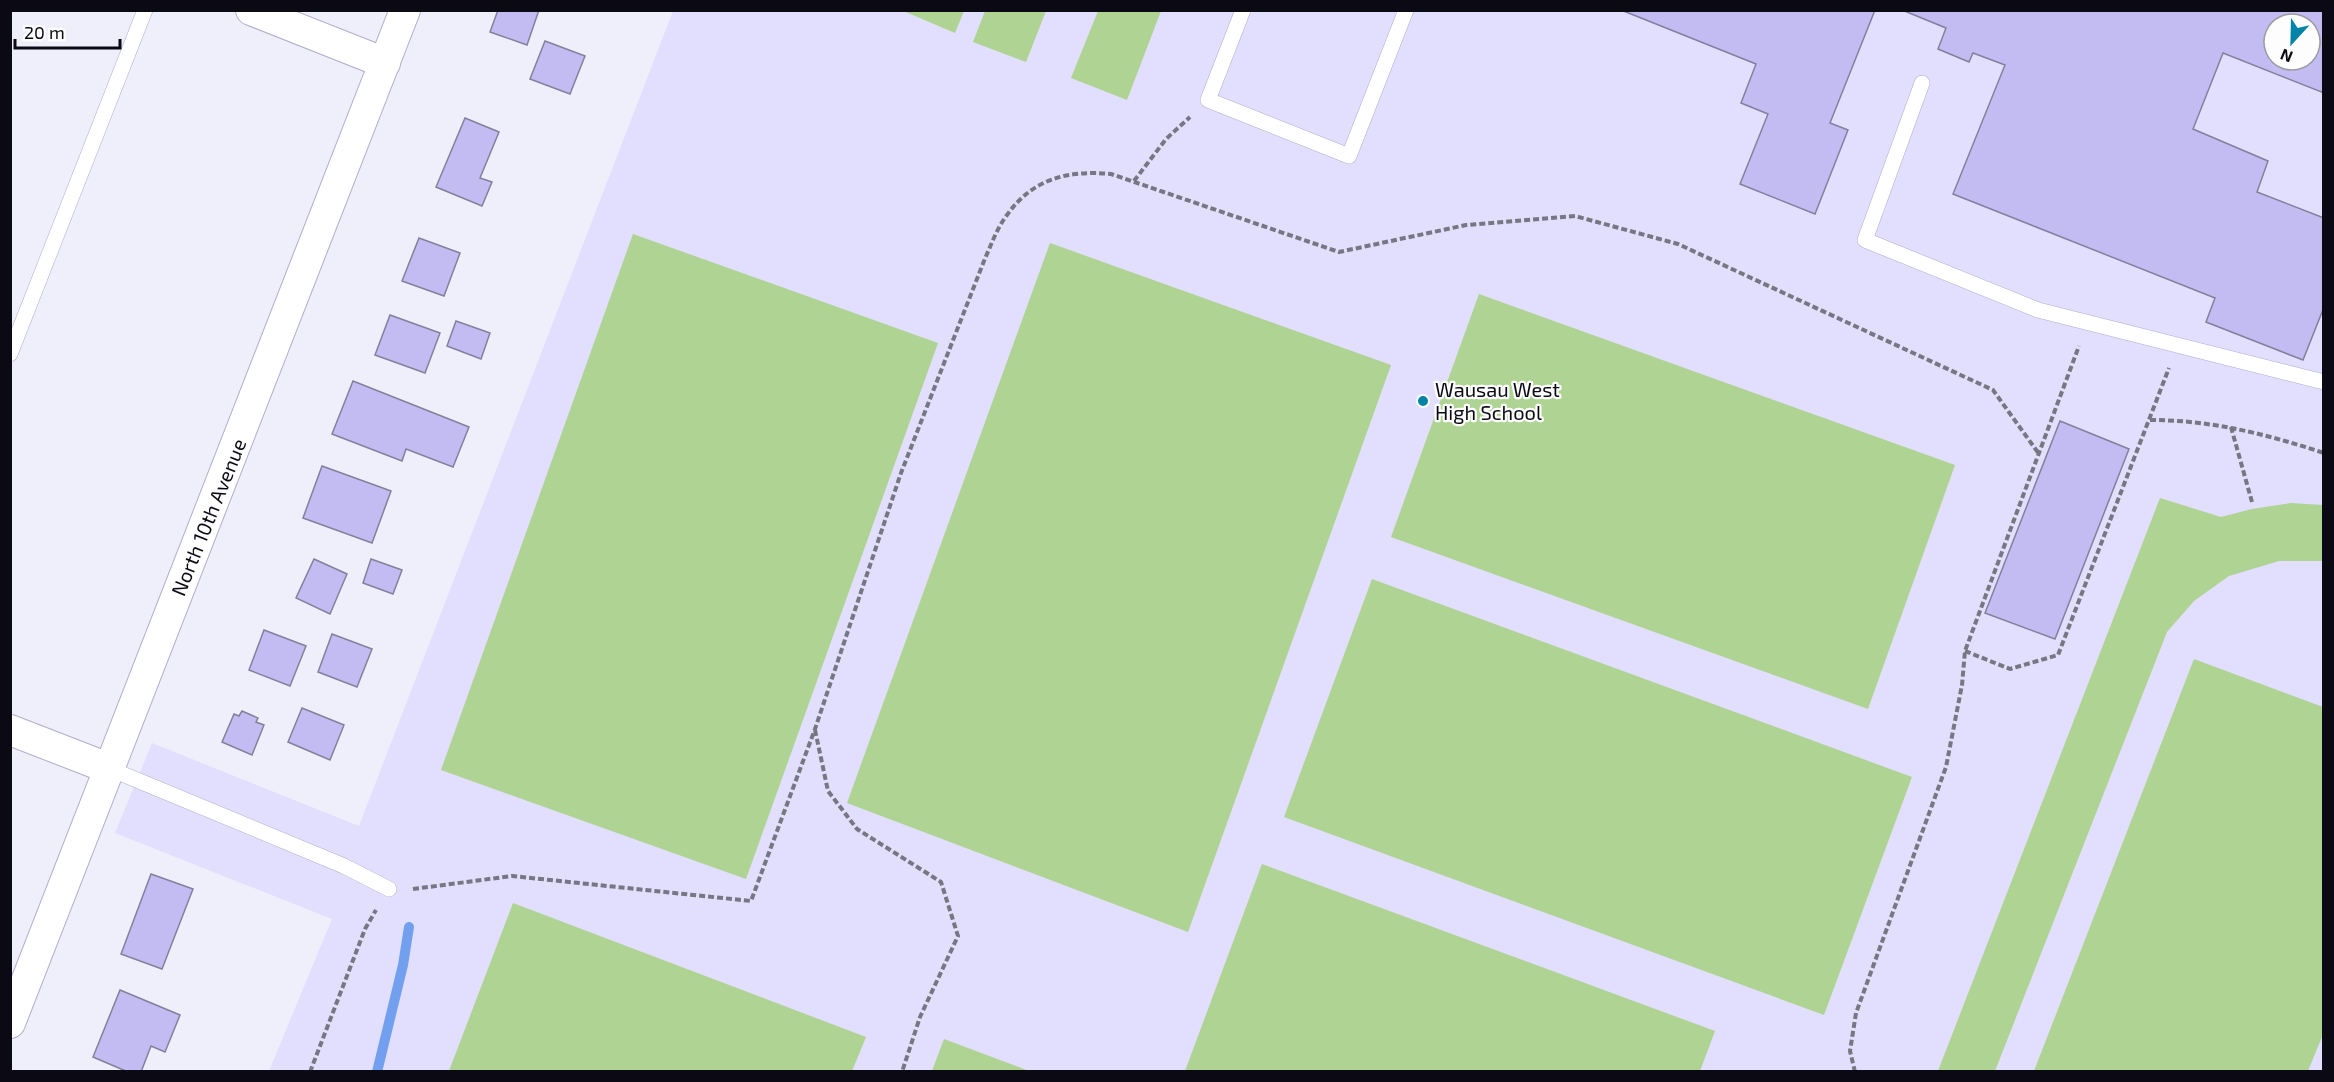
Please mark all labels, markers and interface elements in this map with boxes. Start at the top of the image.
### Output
scale bar [15,12,120,50]
north arrow [2262,12,2322,72]
text: 20 m [24,21,65,43]
text: N [2277,45,2295,67]
place label: Wausau West High School [1435,377,1560,424]
marker: Wausau West High School [1416,394,1430,408]
street label: North 10th Avenue [166,435,250,599]

